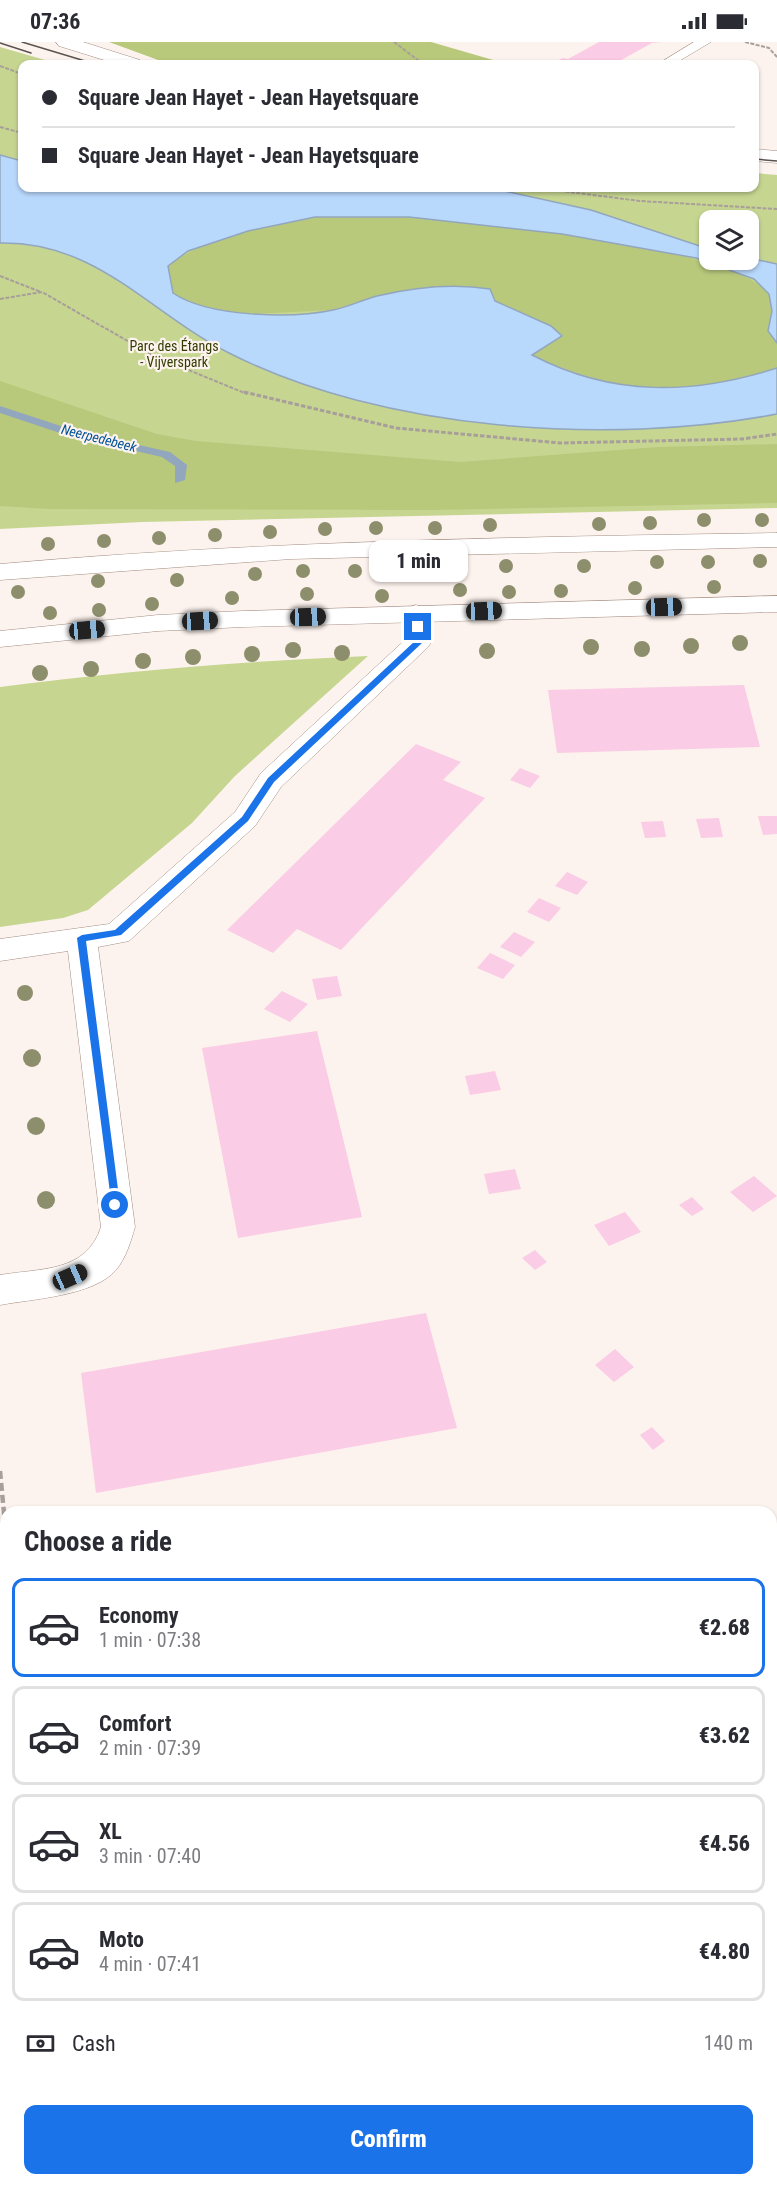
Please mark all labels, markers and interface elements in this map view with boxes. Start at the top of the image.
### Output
text: 07:36 [30,9,81,34]
text: Square Jean Hayet - Jean Hayetsquare [78,85,419,110]
text: Square Jean Hayet - Jean Hayetsquare [78,143,419,168]
map controls [699,210,759,270]
button: layers [699,210,759,270]
park label: Parc des Étangs - Vijverspark [129,337,219,370]
water label: Neerpedebeek [60,421,139,455]
callout: 1 min [368,540,468,582]
text: 1 min [396,549,441,573]
car [646,597,682,617]
car [466,601,502,621]
car [290,607,326,627]
car [182,611,218,631]
route end [404,613,431,640]
car [68,619,106,641]
route start [101,1191,128,1218]
car [50,1261,90,1293]
text: Choose a ride [24,1526,172,1558]
icon: car [27,1601,81,1655]
text: Economy [99,1603,179,1628]
text: €2.68 [699,1615,750,1640]
text: 1 min · 07:38 [99,1628,201,1652]
icon: car [27,1709,81,1763]
text: Comfort [99,1711,172,1736]
text: €3.62 [699,1723,750,1748]
text: 2 min · 07:39 [99,1736,201,1760]
icon: car [27,1817,81,1871]
text: XL [99,1819,122,1844]
text: €4.56 [699,1831,750,1856]
text: 3 min · 07:40 [99,1844,201,1868]
icon: car [27,1925,81,1979]
text: Moto [99,1927,144,1952]
text: €4.80 [699,1939,750,1964]
text: 4 min · 07:41 [99,1952,201,1976]
icon: cash [24,2027,57,2060]
text: Cash [72,2031,116,2056]
text: 140 m [704,2031,753,2055]
button: Confirm [24,2105,753,2174]

